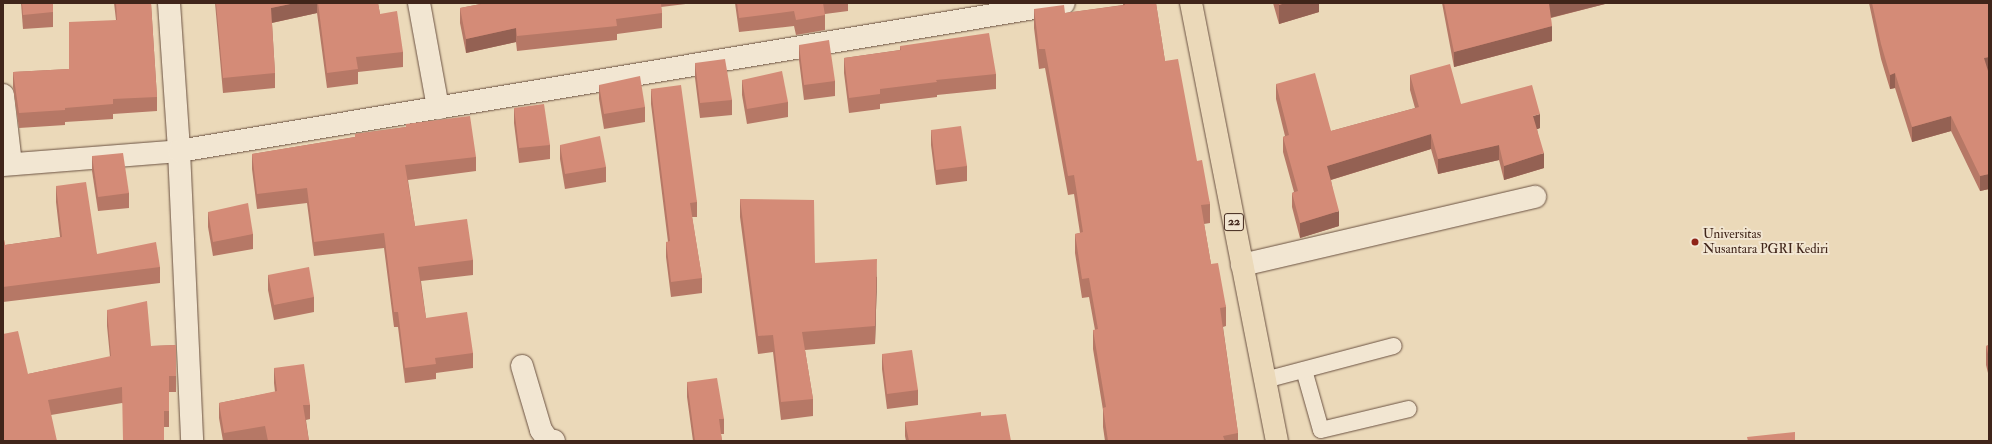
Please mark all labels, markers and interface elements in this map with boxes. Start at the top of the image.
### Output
road number: 22 [1223,212,1245,232]
place label: Universitas Nusantara PGRI Kediri [1703,227,1828,258]
marker: Universitas Nusantara PGRI Kediri [1690,237,1700,247]

